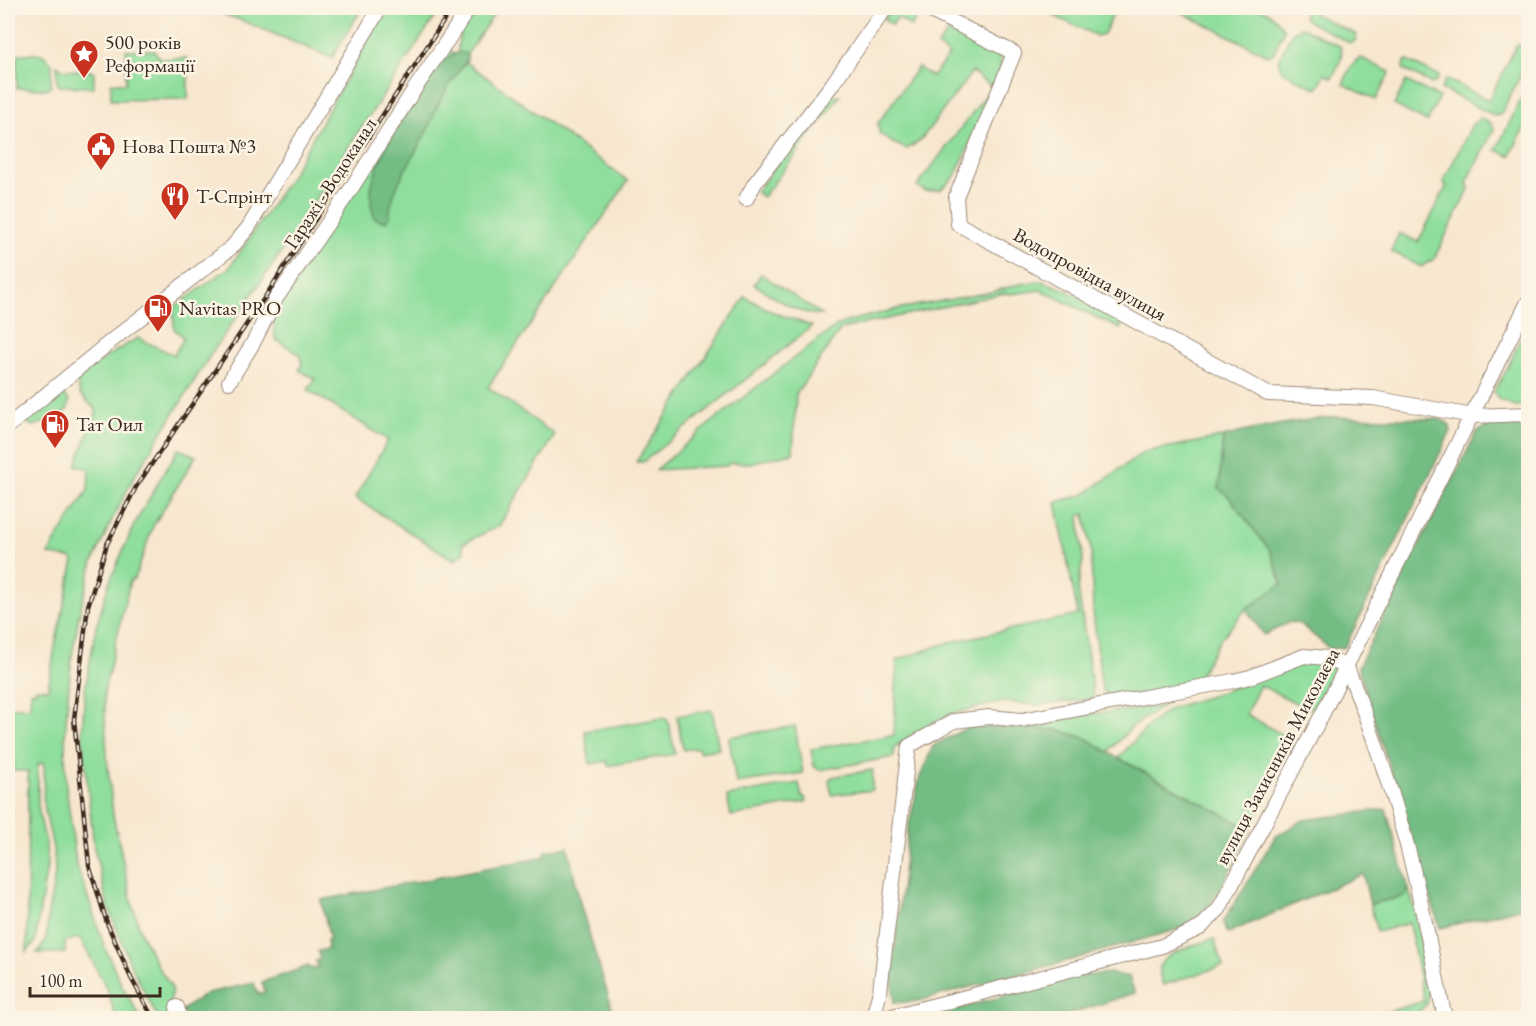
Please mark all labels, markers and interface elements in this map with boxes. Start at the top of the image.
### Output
place label: 500 років Реформації [105,29,196,78]
place icon: 500 років Реформації [68,38,100,80]
street label: Гаражі - Водоканал [278,112,382,254]
public building icon: Нова Пошта №3 [85,130,117,172]
place label: Нова Пошта №3 [122,133,256,159]
restaurant icon: Т-Спрінт [159,180,191,222]
place label: Т-Спрінт [196,183,272,209]
street label: Водопровідна вулиця [1009,221,1171,327]
fuel station icon: Navitas PRO [142,292,174,334]
place label: Navitas PRO [179,295,281,321]
fuel station icon: Тат Оил [39,408,71,450]
place label: Тат Оил [76,411,143,437]
street label: вулиця Захисників Миколаєва [1209,643,1345,869]
scale bar [30,960,160,998]
text: 100 m [39,969,83,992]

